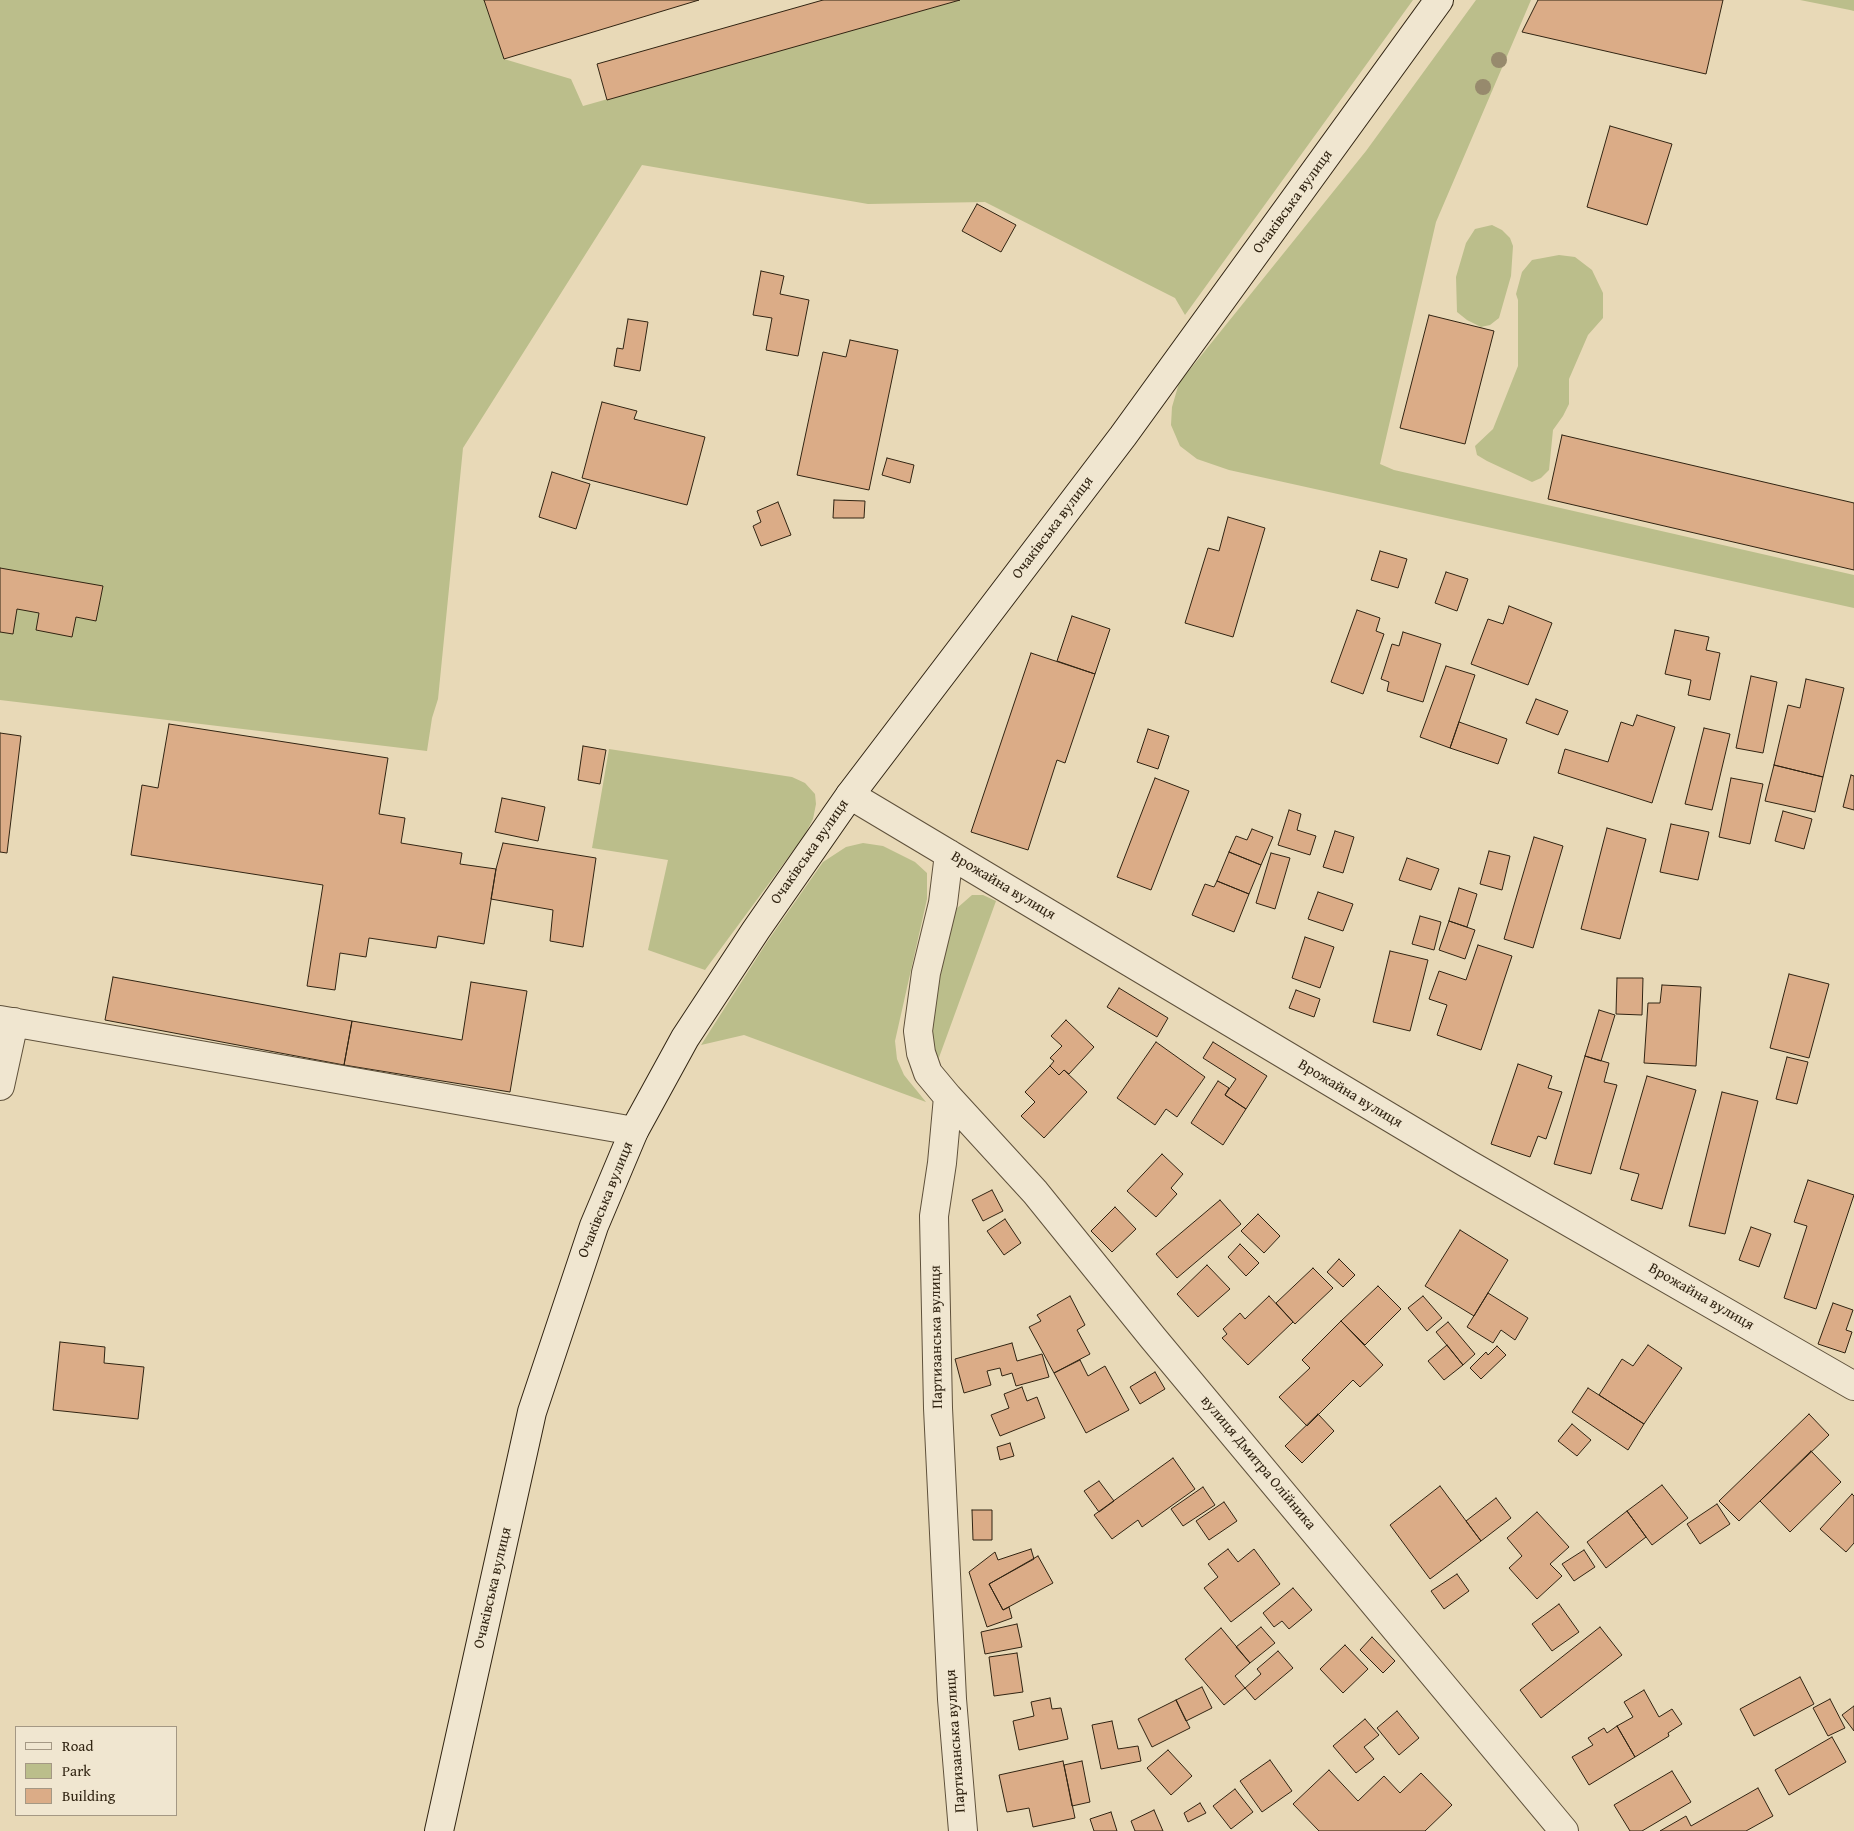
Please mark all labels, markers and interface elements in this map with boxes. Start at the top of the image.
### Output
street label: Очаківська вулиця [1249,147,1337,257]
street label: Очаківська вулиця [1009,473,1097,583]
street label: Очаківська вулиця [767,796,853,908]
street label: Врожайна вулиця [947,848,1059,924]
street label: Врожайна вулиця [1294,1056,1406,1132]
street label: Очаківська вулиця [574,1139,638,1261]
street label: Врожайна вулиця [1645,1260,1757,1334]
street label: Партизанська вулиця [927,1265,947,1409]
street label: вулиця Дмитра Олійника [1197,1392,1319,1534]
street label: Очаківська вулиця [470,1526,516,1650]
street label: Партизанська вулиця [942,1669,970,1813]
legend [15,1726,178,1816]
text: Road [62,1735,93,1756]
text: Park [62,1760,91,1781]
text: Building [62,1785,115,1806]

